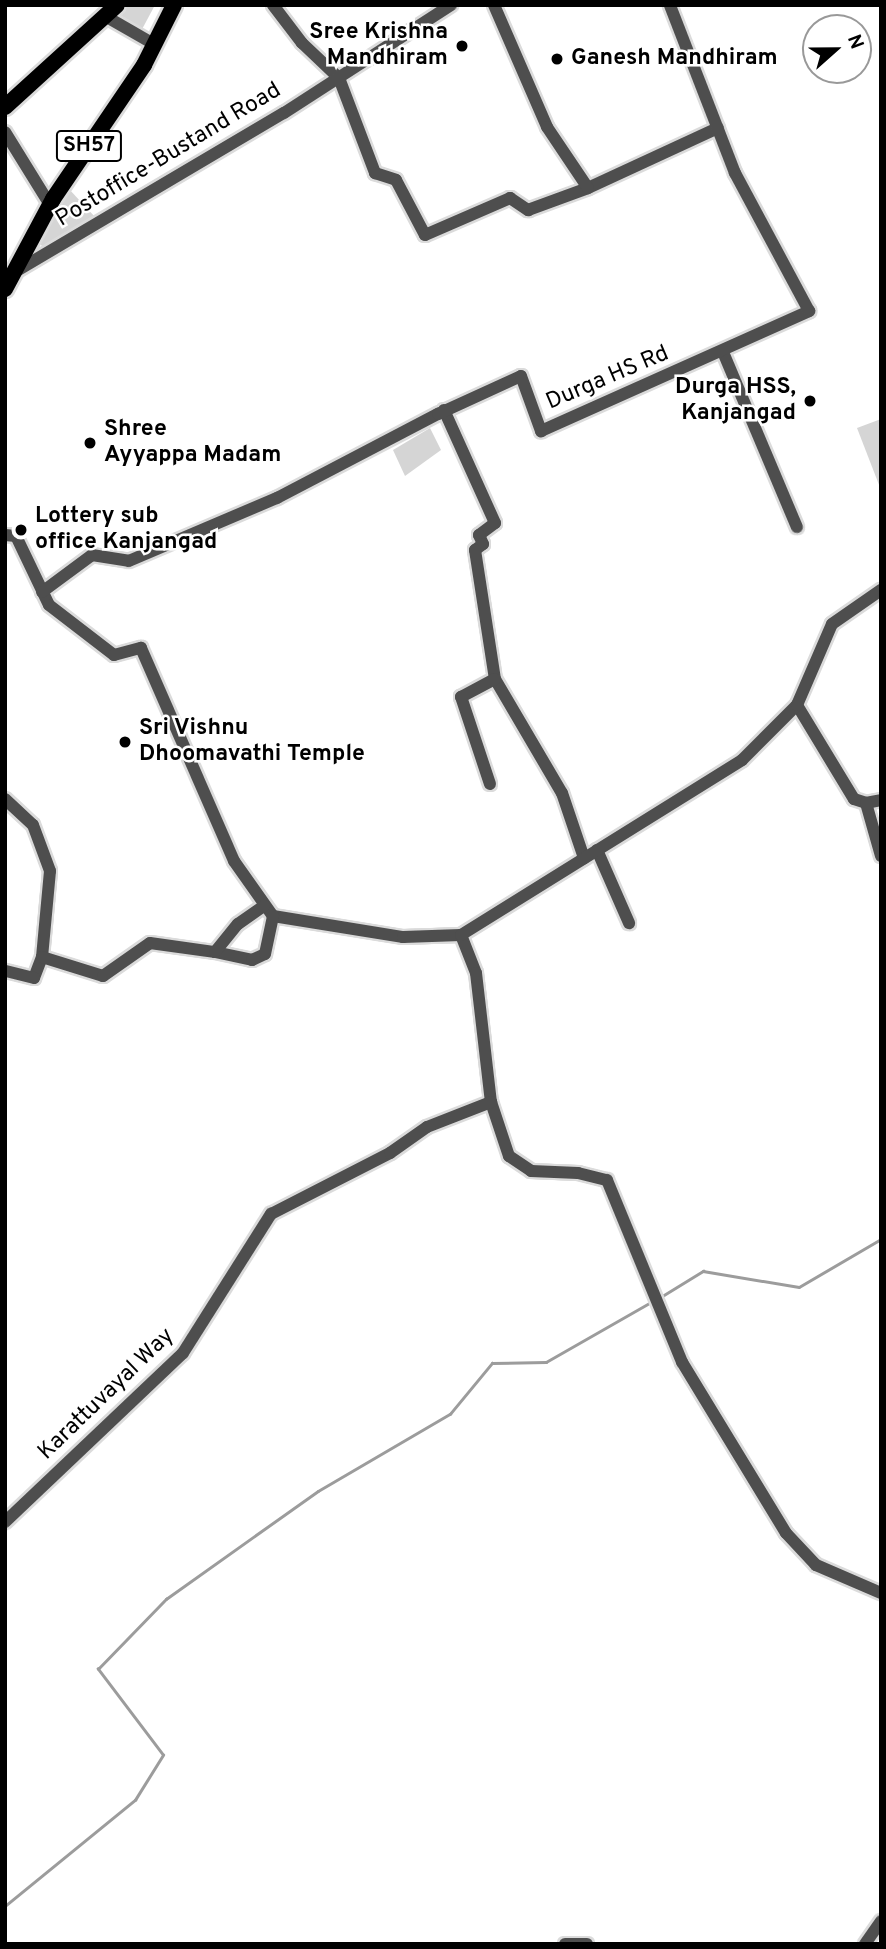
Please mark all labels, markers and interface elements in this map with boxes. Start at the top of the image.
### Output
north arrow [802,14,872,84]
place label: Sree Krishna Mandhiram [309,19,448,73]
text: N [841,32,868,53]
marker: Sree Krishna Mandhiram [454,38,470,54]
place label: Ganesh Mandhiram [571,45,778,73]
marker: Ganesh Mandhiram [549,51,565,67]
street label: Postoffice-Bustand Road [51,78,287,234]
road number: SH57 [56,128,122,164]
street label: Durga HS Rd [542,341,674,417]
place label: Durga HSS, Kanjangad [675,374,796,428]
marker: Durga HSS, Kanjangad [802,393,818,409]
place label: Shree Ayyappa Madam [104,416,281,470]
marker: Shree Ayyappa Madam [82,435,98,451]
place label: Lottery sub office Kanjangad [35,503,217,557]
marker: Lottery sub office Kanjangad [13,522,29,538]
place label: Sri Vishnu Dhoomavathi Temple [139,715,365,769]
marker: Sri Vishnu Dhoomavathi Temple [117,734,133,750]
street label: Karattuvayal Way [33,1323,181,1467]

